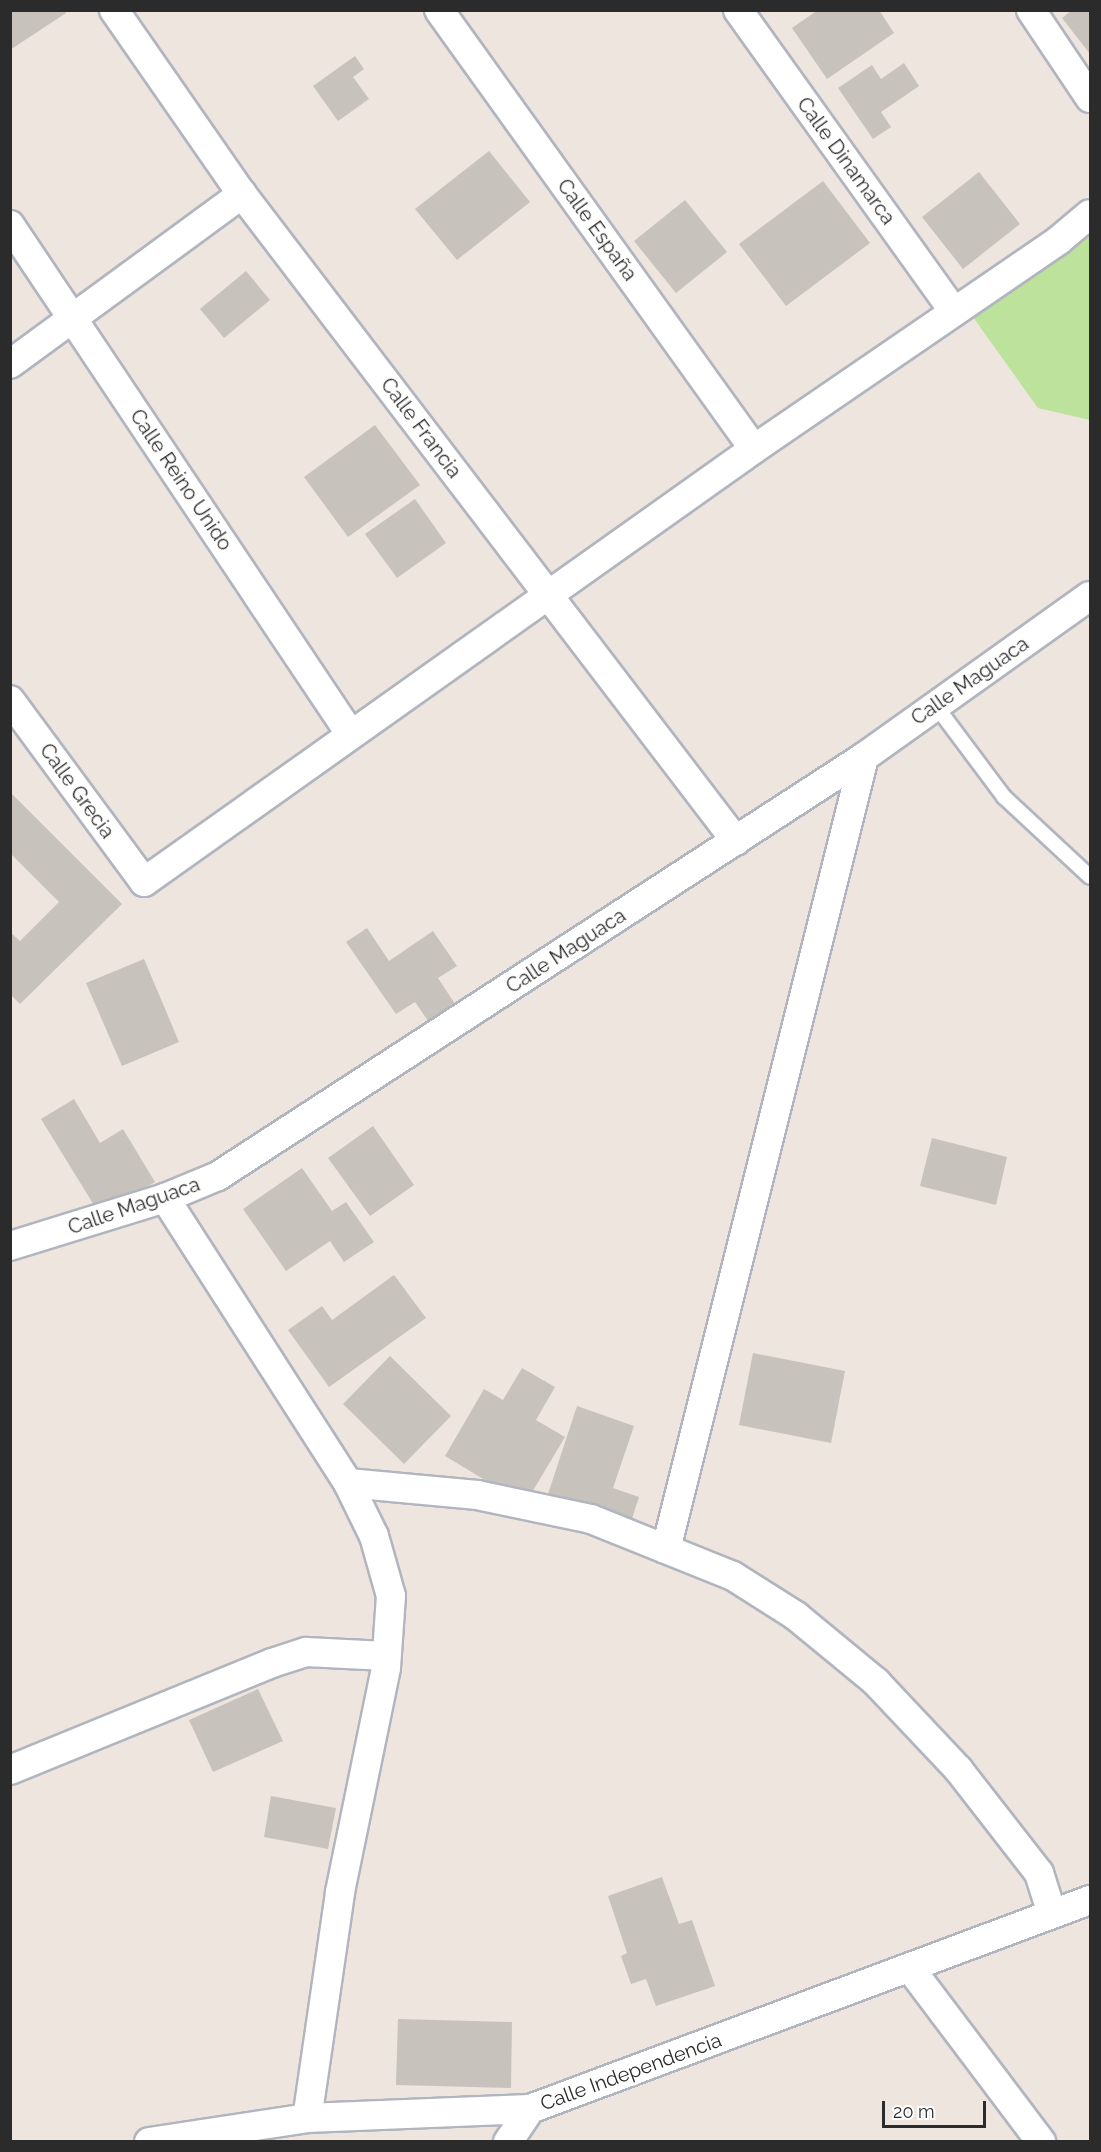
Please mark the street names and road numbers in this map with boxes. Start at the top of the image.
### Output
street label: Calle Dinamarca [792,93,900,229]
street label: Calle España [552,174,642,286]
street label: Calle Francia [376,373,466,483]
street label: Calle Reino Unido [125,405,237,555]
street label: Calle Maguaca [907,632,1033,730]
street label: Calle Grecia [35,739,119,843]
street label: Calle Maguaca [502,903,630,999]
street label: Calle Maguaca [65,1172,203,1240]
street label: Calle Independencia [537,2028,725,2116]

